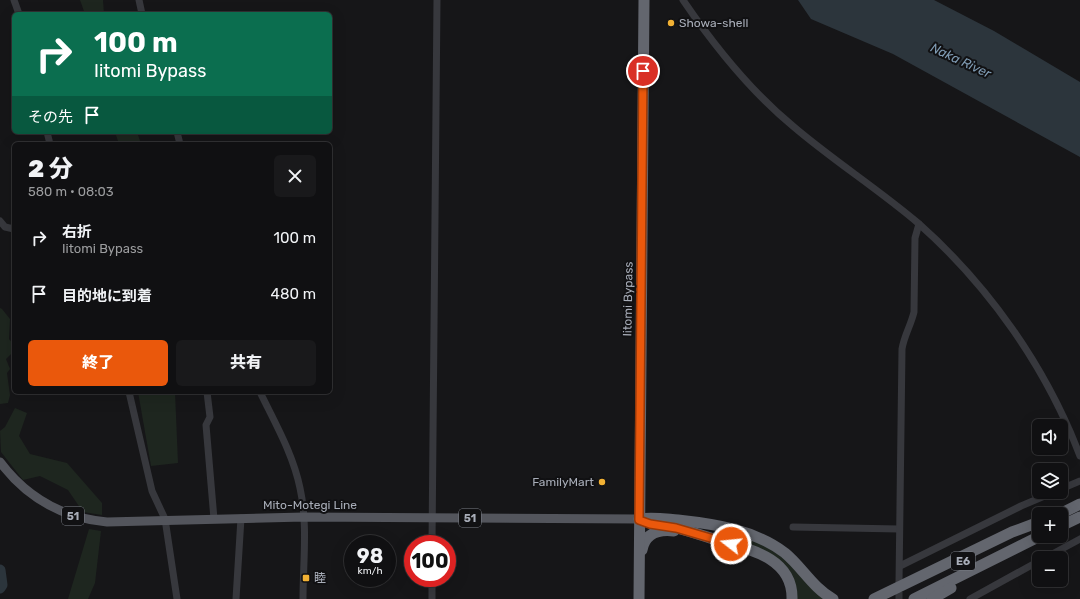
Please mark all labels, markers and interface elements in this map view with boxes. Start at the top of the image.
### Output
place label: Showa-shell [679,16,748,30]
marker: Showa-shell [666,18,676,28]
text: 100 m [94,26,178,59]
icon: right [28,28,80,80]
water label: Naka River [928,40,994,81]
pin [626,54,660,88]
text: Iitomi Bypass [94,60,206,82]
icon: arrive [632,60,654,82]
icon: arrive [81,104,103,126]
text: その先 [28,108,73,126]
text: 2 分 [28,155,73,183]
button: close [274,155,316,197]
text: 580 m · 08:03 [28,184,114,199]
text: 右折 [62,223,92,241]
icon: right [28,227,50,249]
text: 100 m [274,229,316,247]
text: Iitomi Bypass [62,241,143,256]
street label: Iitomi Bypass [620,261,636,337]
icon: arrive [28,283,50,305]
text: 480 m [271,285,316,303]
text: 目的地に到着 [62,287,152,305]
button: 終了 [28,340,168,386]
button: 共有 [176,340,316,386]
map controls [1032,419,1068,587]
button: sound [1032,419,1068,455]
button: layers [1032,463,1068,499]
place label: FamilyMart [532,475,594,489]
marker: FamilyMart [597,477,607,487]
street label: Mito-Motegi Line [263,498,357,512]
road number: 51 [62,507,84,525]
button: + [1032,507,1068,543]
road number: 51 [459,509,481,527]
position arrow [710,523,752,565]
speed limit sign: 100 [404,535,456,587]
text: 98 [357,544,383,568]
button: − [1032,551,1068,587]
road number: E6 [951,552,975,570]
text: km/h [358,565,382,577]
place label: 睦 [314,571,326,585]
marker: 睦 [301,573,311,583]

